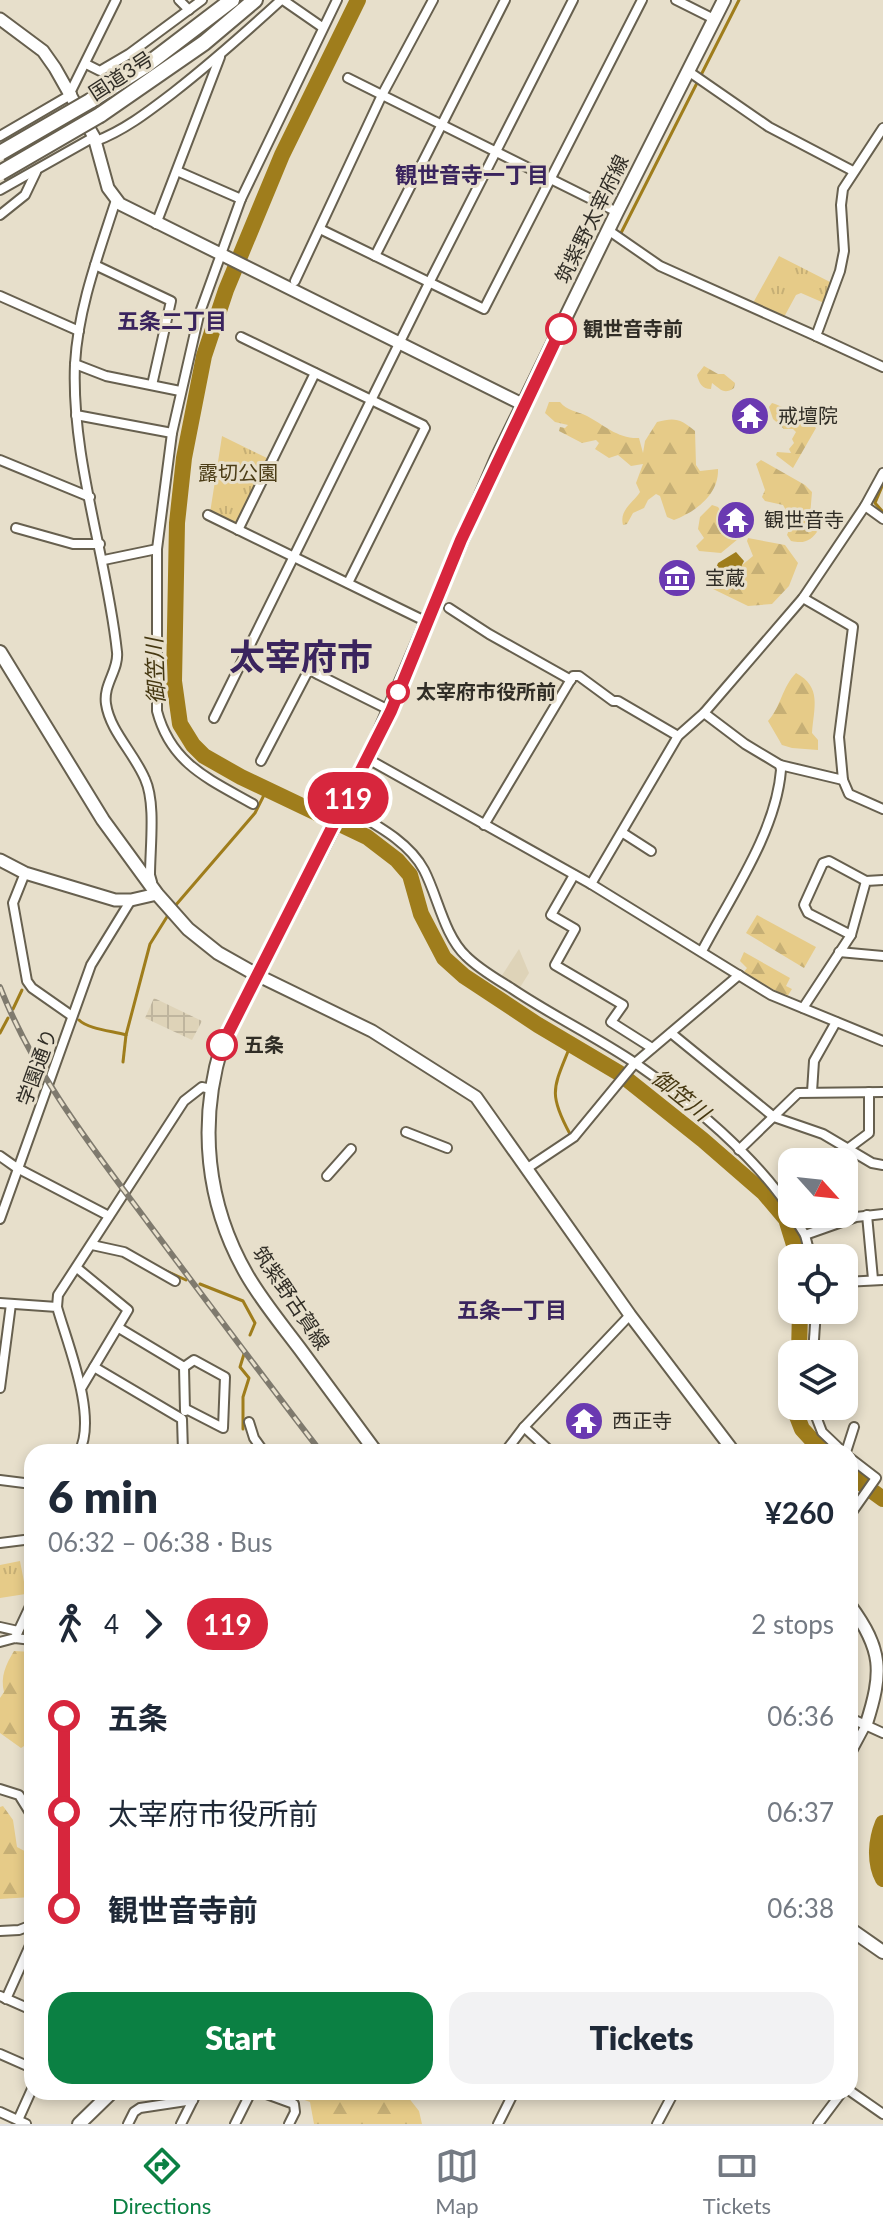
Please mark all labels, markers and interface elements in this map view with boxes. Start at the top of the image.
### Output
street label: 国道3号 [84,46,157,105]
street label: 筑紫野太宰府線 [550,150,633,287]
district label: 観世音寺一丁目 [395,161,549,188]
district label: 五条二丁目 [117,307,227,334]
marker: 観世音寺前 [546,314,576,344]
place label: 観世音寺前 [583,316,683,340]
temple icon: 戒壇院 [729,395,771,437]
place label: 戒壇院 [778,403,838,427]
park label: 露切公園 [198,460,278,484]
temple icon: 観世音寺 [715,499,757,541]
place label: 観世音寺 [764,507,844,531]
museum icon: 宝蔵 [656,557,698,599]
place label: 宝蔵 [705,565,745,589]
district label: 太宰府市 [229,634,373,678]
water label: 御笠川 [140,636,169,704]
place label: 太宰府市役所前 [416,679,556,703]
marker: 太宰府市役所前 [387,681,409,703]
line badge: 119 [302,772,394,824]
text: 119 [324,781,372,815]
street label: 学園通り [11,1025,61,1108]
marker: 五条 [207,1030,237,1060]
place label: 五条 [244,1032,284,1056]
water label: 御笠川 [647,1063,717,1127]
north arrow [778,1148,858,1228]
map controls [778,1148,858,1420]
street label: 筑紫野古賀線 [248,1241,335,1354]
button: locate [778,1244,858,1324]
district label: 五条一丁目 [457,1296,567,1323]
button: layers [778,1340,858,1420]
temple icon: 西正寺 [563,1400,605,1442]
place label: 西正寺 [612,1408,672,1432]
text: 6 min [48,1470,158,1522]
text: ¥260 [764,1494,834,1530]
text: 06:32 – 06:38 · Bus [48,1526,272,1558]
icon: walk [48,1602,92,1646]
icon: forward [131,1602,175,1646]
text: 119 [203,1607,252,1641]
text: 4 [104,1608,119,1640]
text: 2 stops [751,1608,834,1640]
text: 五条 [108,1699,168,1735]
text: 06:36 [767,1700,834,1732]
text: 太宰府市役所前 [108,1795,318,1831]
text: 06:37 [767,1796,834,1828]
text: 観世音寺前 [108,1891,258,1927]
text: 06:38 [767,1892,834,1924]
button: Start [48,1992,433,2084]
button: Tickets [449,1992,834,2084]
tab: Directions [112,2144,211,2219]
tab: Map [435,2144,479,2219]
tab: Tickets [703,2144,771,2219]

